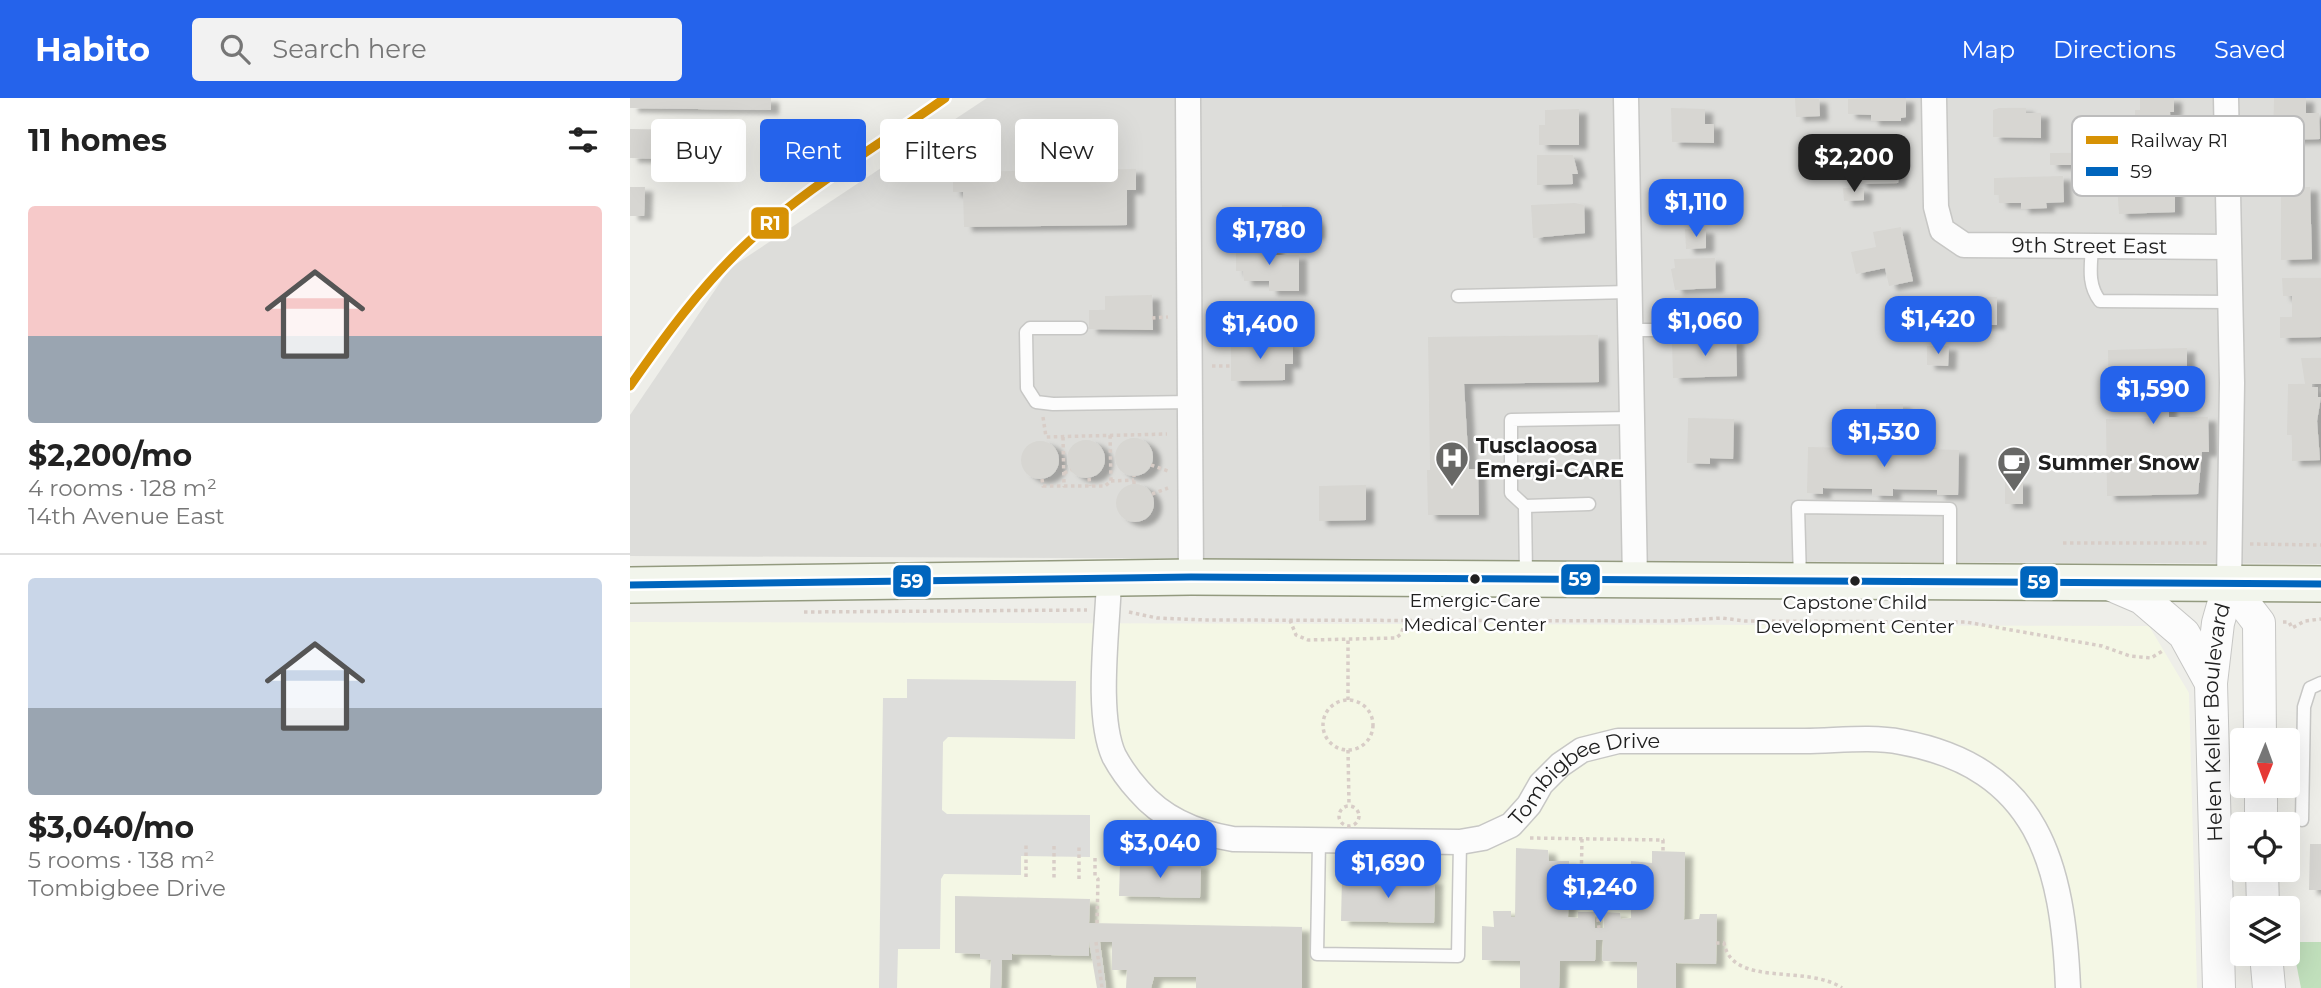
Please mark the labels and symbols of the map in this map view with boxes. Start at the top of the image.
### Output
legend [2072,116,2304,196]
text: Railway R1 [2130,129,2228,152]
pin: $2,200 [1797,134,1911,194]
text: 59 [2130,160,2152,183]
pin: $1,110 [1639,180,1753,239]
line badge: R1 [750,206,790,240]
pin: $1,780 [1212,208,1326,267]
text: R1 [759,212,781,235]
street label: 9th Street East [2012,232,2167,259]
pin: $1,420 [1881,296,1995,356]
pin: $1,060 [1648,299,1762,358]
pin: $1,400 [1203,302,1317,361]
pin: $1,590 [2096,366,2210,426]
pin: $1,530 [1827,410,1941,469]
place label: Tusclaoosa Emergi-CARE [1476,433,1624,482]
hospital icon: Tusclaoosa Emergi-CARE [1433,439,1471,488]
cafe icon: Summer Snow [1995,444,2033,493]
place label: Summer Snow [2038,450,2200,475]
line badge: 59 [1560,563,1601,596]
line badge: 59 [892,564,932,598]
line badge: 59 [2019,565,2059,599]
text: 59 [1568,568,1592,591]
text: 59 [900,570,924,593]
text: 59 [2027,571,2051,594]
marker: Emergic-Care Medical Center [1468,572,1482,586]
marker: Capstone Child Development Center [1848,574,1862,588]
place label: Emergic-Care Medical Center [1403,589,1547,636]
place label: Capstone Child Development Center [1755,591,1955,638]
street label: Helen Keller Boulevard [2198,600,2235,842]
street label: Tombigbee Drive [1503,727,1660,831]
north arrow [2230,728,2300,798]
pin: $3,040 [1103,820,1217,880]
pin: $1,690 [1331,840,1445,900]
pin: $1,240 [1543,864,1657,924]

